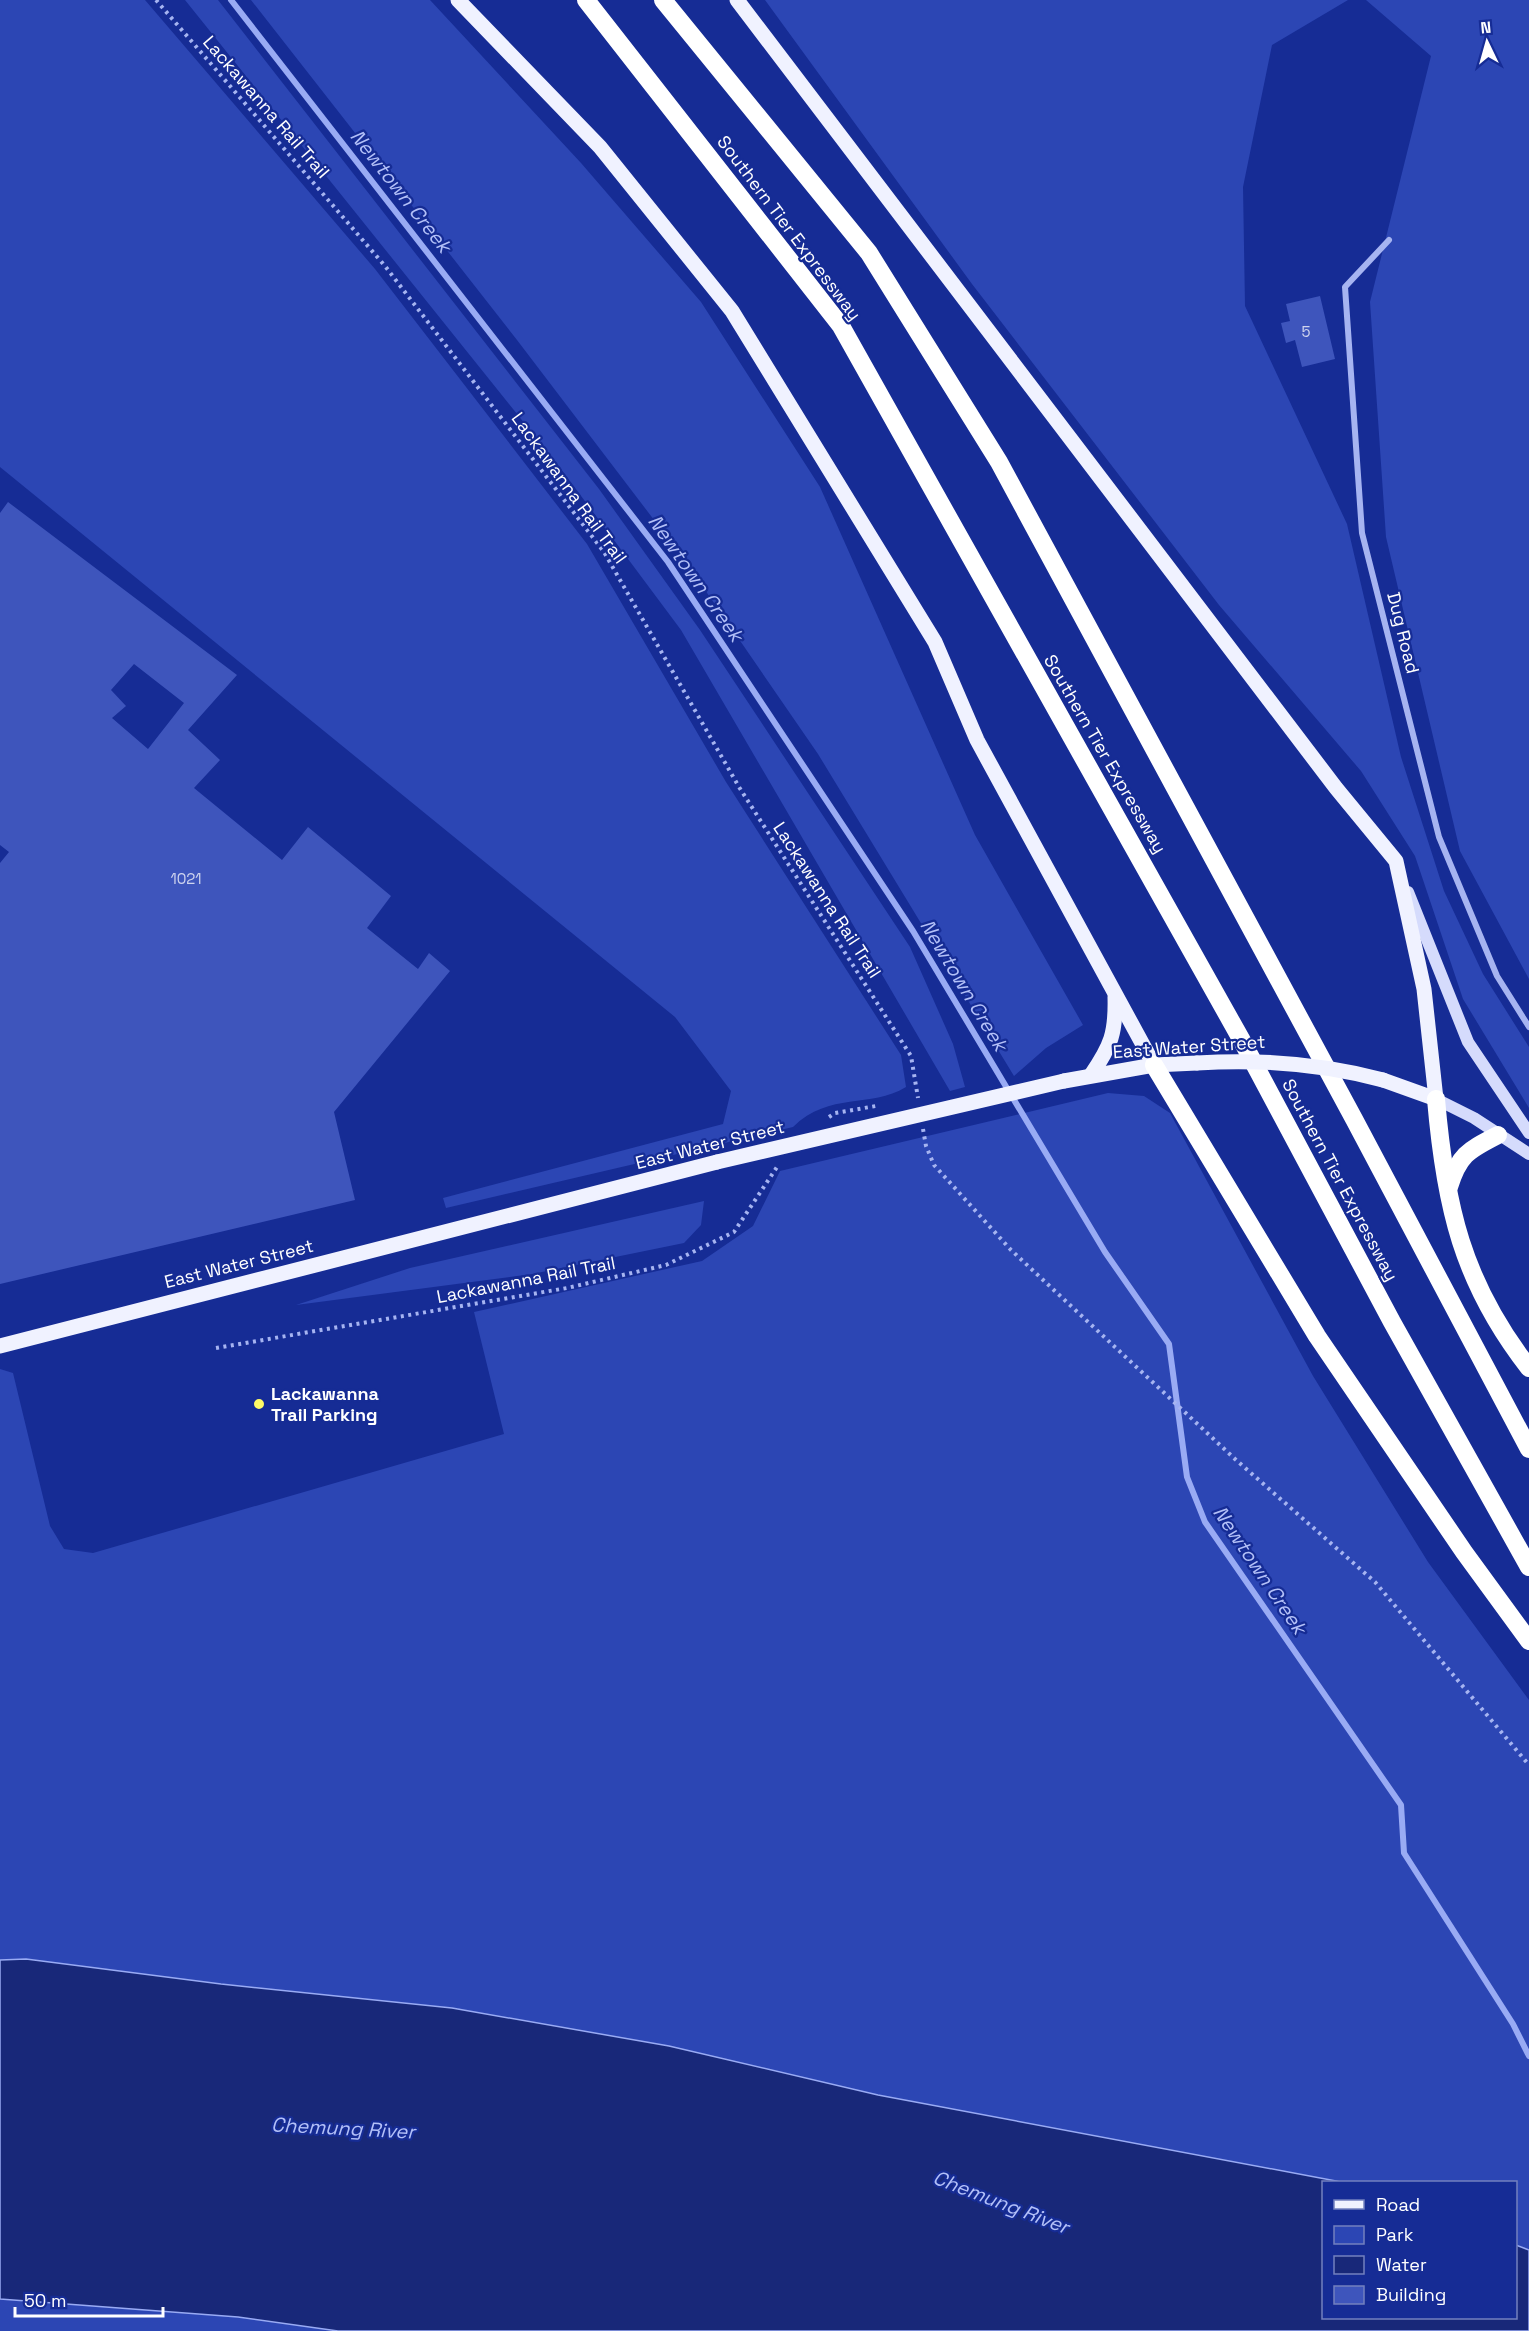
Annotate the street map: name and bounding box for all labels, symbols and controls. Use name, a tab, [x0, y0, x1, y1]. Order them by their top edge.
north arrow	[1457, 12, 1517, 72]
text: N	[1479, 17, 1492, 38]
street label: Lackawanna Rail Trail	[198, 31, 335, 183]
water label: Newtown Creek	[345, 124, 459, 260]
street label: Southern Tier Expressway	[712, 131, 867, 325]
house number: 5	[1302, 322, 1311, 341]
street label: Lackawanna Rail Trail	[507, 407, 632, 568]
water label: Newtown Creek	[642, 509, 751, 649]
street label: Dug Road	[1382, 590, 1425, 676]
street label: Southern Tier Expressway	[1039, 650, 1172, 857]
street label: Lackawanna Rail Trail	[768, 817, 887, 982]
house number: 1021	[170, 869, 202, 888]
water label: Newtown Creek	[914, 914, 1015, 1058]
street label: East Water Street	[1112, 1030, 1266, 1063]
street label: Southern Tier Expressway	[1277, 1075, 1404, 1285]
street label: East Water Street	[633, 1115, 787, 1174]
street label: East Water Street	[162, 1234, 316, 1293]
street label: Lackawanna Rail Trail	[435, 1251, 617, 1308]
place label: Lackawanna Trail Parking	[271, 1382, 380, 1426]
marker: Lackawanna Trail Parking	[252, 1397, 266, 1411]
water label: Newtown Creek	[1207, 1501, 1314, 1641]
water label: Chemung River	[271, 2111, 418, 2145]
water label: Chemung River	[929, 2164, 1075, 2241]
legend	[1322, 2181, 1517, 2319]
text: Road	[1376, 2193, 1420, 2216]
text: Park	[1376, 2223, 1414, 2246]
text: Water	[1376, 2253, 1427, 2276]
scale bar	[15, 2280, 164, 2318]
text: Building	[1376, 2283, 1446, 2306]
text: 50 m	[24, 2289, 66, 2312]

